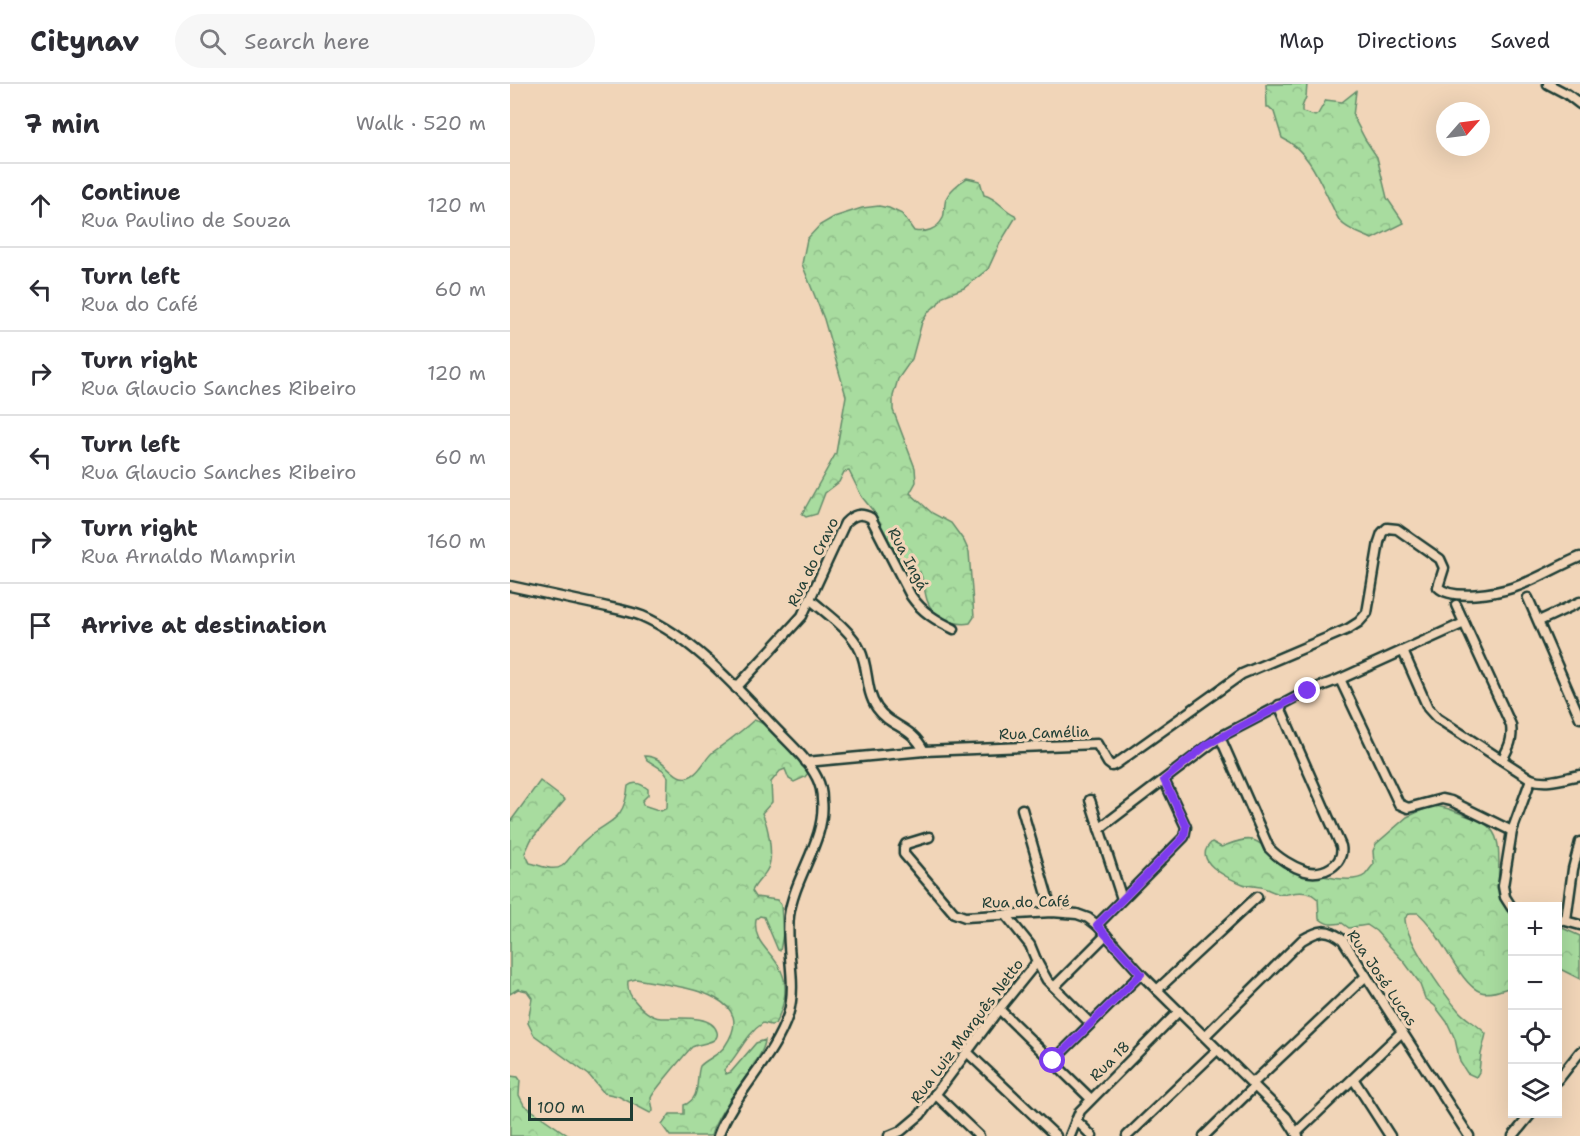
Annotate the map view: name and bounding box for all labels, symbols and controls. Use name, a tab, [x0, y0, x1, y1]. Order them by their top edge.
search box	[175, 14, 595, 68]
text: Citynav	[30, 22, 139, 60]
icon: search	[196, 25, 229, 58]
text: Search here	[244, 27, 370, 56]
text: Map	[1279, 27, 1324, 55]
text: Directions	[1357, 27, 1457, 55]
text: Saved	[1490, 27, 1550, 55]
north arrow	[1436, 102, 1490, 156]
text: 7 min	[24, 106, 100, 141]
text: Walk · 520 m	[356, 110, 486, 136]
text: Continue	[81, 178, 181, 207]
icon: ahead	[24, 189, 57, 222]
text: 120 m	[427, 192, 486, 218]
text: Rua Paulino de Souza	[81, 207, 290, 233]
text: Turn left	[81, 262, 180, 291]
icon: left	[24, 273, 57, 306]
text: 60 m	[434, 276, 486, 302]
text: Rua do Café	[81, 291, 198, 317]
text: Turn right	[81, 346, 198, 375]
icon: right	[24, 357, 57, 390]
text: 120 m	[427, 360, 486, 386]
text: Rua Glaucio Sanches Ribeiro	[81, 375, 356, 401]
text: Turn left	[81, 430, 180, 459]
icon: left	[24, 441, 57, 474]
text: 60 m	[434, 444, 486, 470]
text: Rua Glaucio Sanches Ribeiro	[81, 459, 356, 485]
text: Turn right	[81, 514, 198, 543]
street label: Rua do Cravo	[783, 514, 843, 610]
street label: Rua Ingá	[883, 524, 933, 594]
icon: right	[24, 525, 57, 558]
text: 160 m	[427, 528, 486, 554]
text: Rua Arnaldo Mamprin	[81, 543, 296, 569]
icon: arrive	[24, 609, 57, 642]
text: Arrive at destination	[81, 611, 327, 640]
route end	[1294, 677, 1320, 703]
street label: Rua Camélia	[999, 721, 1090, 745]
street label: Rua do Café	[982, 891, 1070, 913]
map controls	[1508, 902, 1562, 1118]
button: +	[1508, 902, 1562, 956]
street label: Rua José Lucas	[1342, 926, 1422, 1030]
street label: Rua Luiz Marquês Netto	[906, 955, 1028, 1107]
button: −	[1508, 956, 1562, 1010]
button: locate	[1508, 1010, 1562, 1064]
street label: Rua 18	[1085, 1036, 1135, 1086]
route start	[1039, 1047, 1065, 1073]
button: layers	[1508, 1064, 1562, 1118]
scale bar	[528, 1094, 633, 1122]
text: 100 m	[537, 1097, 585, 1118]

